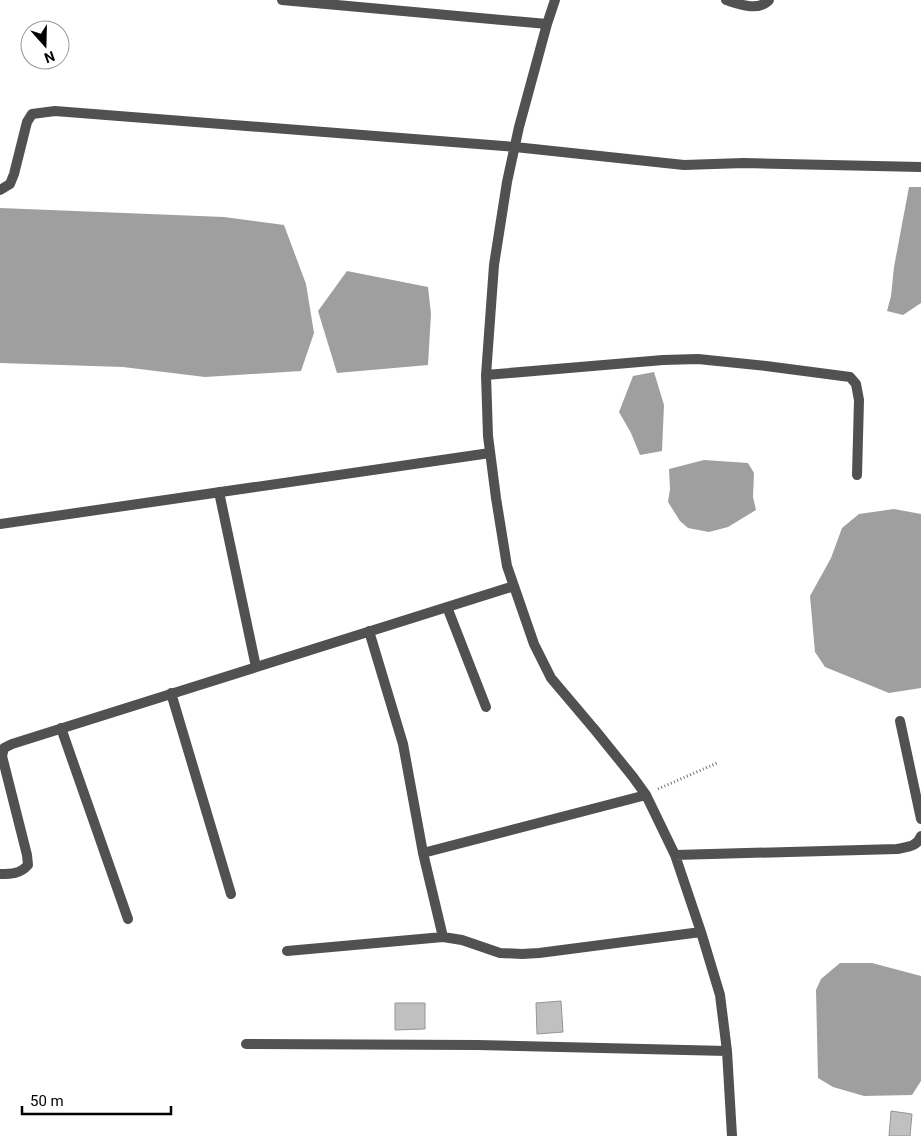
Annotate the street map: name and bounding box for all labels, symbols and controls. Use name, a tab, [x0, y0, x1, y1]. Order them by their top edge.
north arrow	[20, 20, 70, 70]
text: N	[42, 48, 57, 66]
scale bar	[22, 1084, 171, 1116]
text: 50 m	[30, 1092, 64, 1110]

